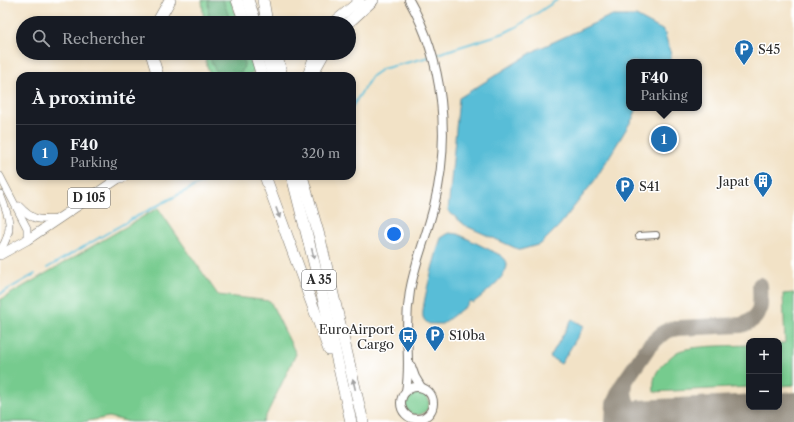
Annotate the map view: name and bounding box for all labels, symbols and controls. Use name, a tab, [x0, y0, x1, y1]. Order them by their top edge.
search box	[16, 16, 356, 60]
icon: search	[30, 27, 52, 49]
text: Rechercher	[62, 29, 145, 48]
parking icon: S45	[733, 38, 755, 66]
place label: S45	[758, 41, 780, 57]
popup	[626, 59, 702, 111]
text: F40	[640, 68, 669, 87]
text: Parking	[640, 87, 688, 103]
text: À proximité	[32, 88, 136, 108]
pin: 1	[651, 124, 677, 154]
text: F40	[70, 135, 98, 154]
text: 1	[42, 145, 48, 161]
text: 320 m	[302, 145, 340, 161]
text: Parking	[70, 154, 117, 170]
building icon: Japat	[752, 170, 774, 198]
place label: Japat	[716, 173, 749, 189]
parking icon: S41	[614, 175, 636, 203]
place label: S41	[639, 178, 660, 194]
road number: D 105	[68, 188, 110, 208]
one-way arrow	[276, 207, 282, 219]
your location	[384, 224, 404, 244]
one-way arrow	[310, 248, 316, 260]
road number: A 35	[302, 270, 336, 290]
place label: EuroAirport Cargo	[319, 321, 394, 352]
parking icon: S10ba	[424, 324, 446, 352]
bus stop icon: EuroAirport Cargo	[397, 325, 419, 353]
place label: S10ba	[449, 327, 485, 343]
map controls	[746, 338, 782, 410]
button: +	[746, 338, 782, 374]
button: −	[746, 374, 782, 410]
one-way arrow	[351, 378, 357, 390]

